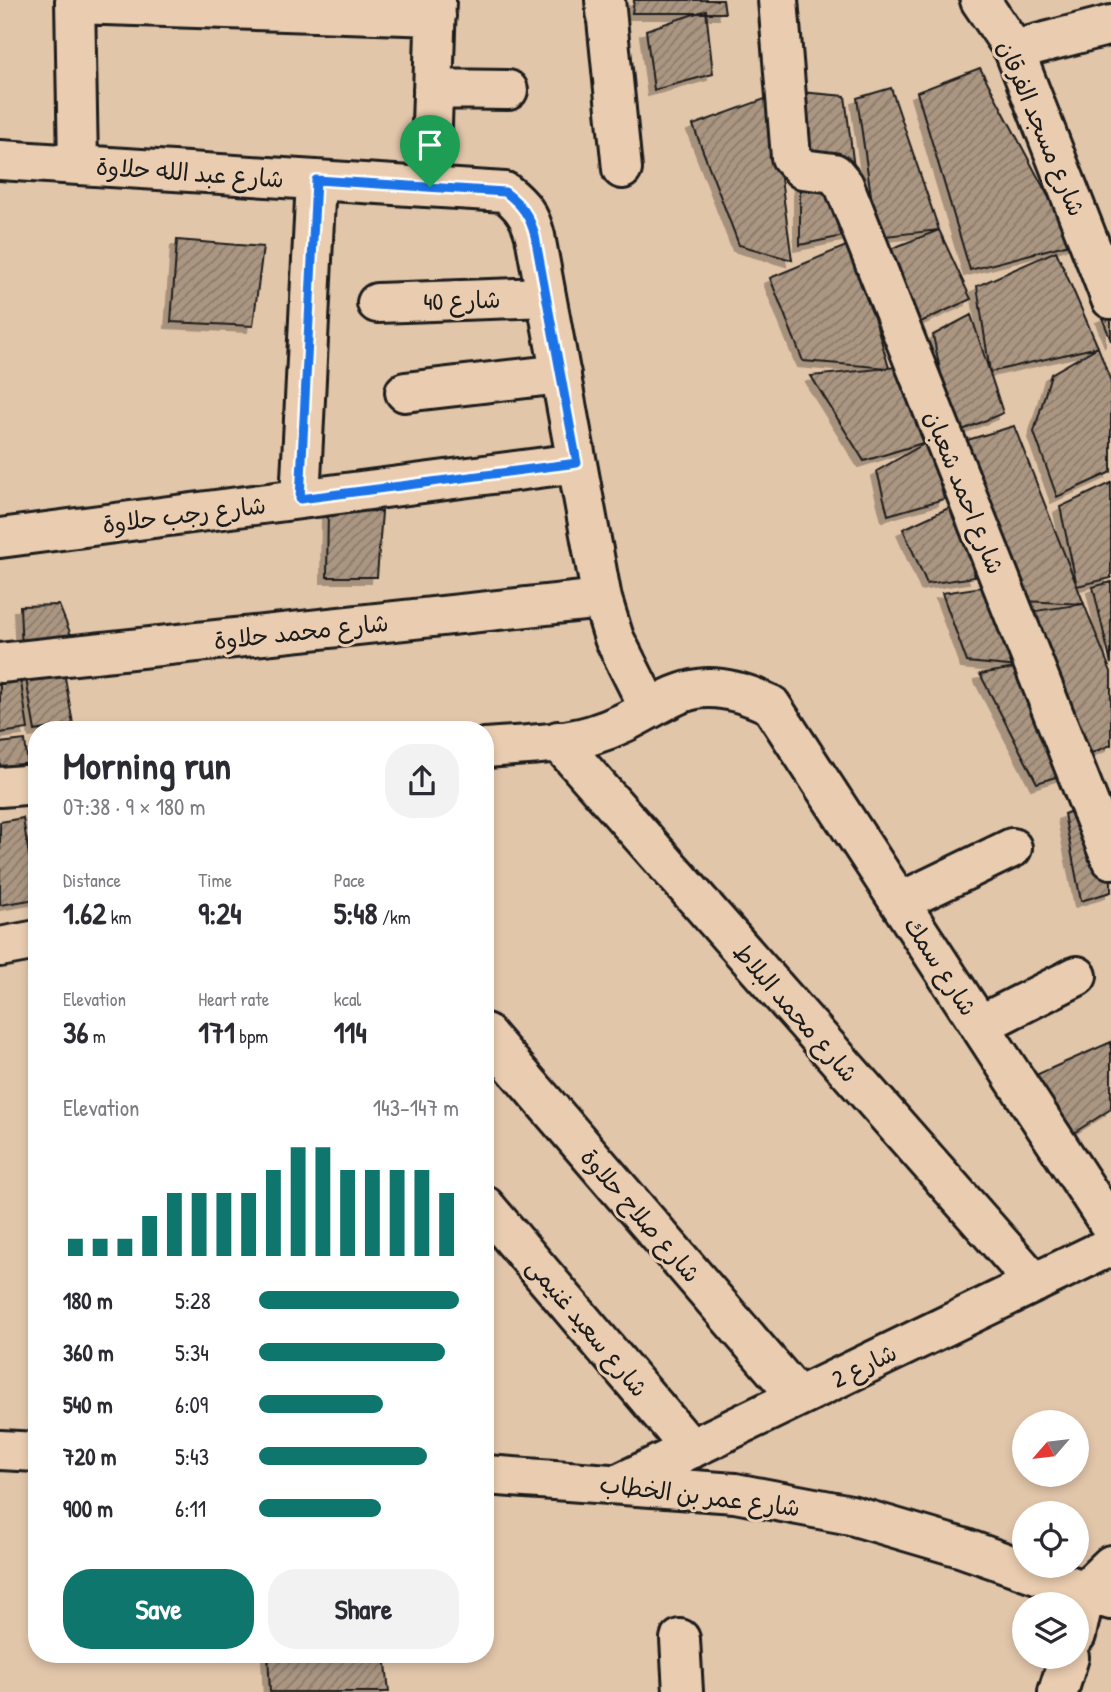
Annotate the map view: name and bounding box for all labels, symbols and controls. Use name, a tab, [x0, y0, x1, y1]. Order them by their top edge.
street label: شارع مسجد الفرقان	[989, 35, 1094, 222]
pin	[400, 115, 460, 187]
icon: arrive	[411, 126, 449, 164]
street label: شارع عبد الله حلاوة	[95, 149, 285, 197]
street label: شارع 40	[423, 283, 501, 319]
street label: شارع احمد شعبان	[916, 405, 1012, 579]
street label: شارع رجب حلاوة	[100, 488, 268, 542]
street label: شارع محمد حلاوة	[212, 606, 390, 658]
text: Morning run	[63, 739, 231, 791]
button: share	[385, 744, 459, 818]
text: 07:38 · 9 × 180 m	[63, 791, 205, 822]
text: Distance	[63, 867, 121, 893]
text: Time	[198, 867, 232, 893]
text: Pace	[334, 867, 365, 893]
text: 1.62	[63, 893, 106, 933]
text: 9:24	[198, 893, 242, 933]
text: 5:48	[334, 893, 378, 933]
text: km	[106, 904, 132, 930]
text: /km	[378, 904, 411, 930]
street label: شارع سمك	[895, 910, 985, 1023]
street label: شارع محمد البلاط	[725, 935, 866, 1090]
text: Elevation	[63, 986, 126, 1012]
text: Heart rate	[198, 986, 269, 1012]
text: kcal	[334, 986, 361, 1012]
text: 36	[63, 1012, 88, 1052]
text: 171	[198, 1012, 235, 1052]
text: 114	[334, 1012, 367, 1052]
text: m	[88, 1023, 106, 1049]
text: bpm	[235, 1023, 268, 1049]
text: Elevation	[63, 1092, 139, 1123]
text: 143–147 m	[373, 1092, 459, 1123]
street label: شارع صلاح حلاوة	[572, 1141, 708, 1290]
street label: شارع سعيد غنيمى	[519, 1251, 656, 1404]
text: 180 m	[63, 1285, 113, 1316]
text: 5:28	[175, 1285, 211, 1316]
street label: شارع 2	[826, 1336, 903, 1396]
text: 360 m	[63, 1337, 114, 1368]
text: 5:34	[175, 1337, 209, 1368]
text: 540 m	[63, 1389, 113, 1420]
text: 6:09	[175, 1389, 208, 1420]
north arrow	[1012, 1410, 1088, 1488]
map controls	[1012, 1410, 1089, 1669]
text: 720 m	[63, 1441, 116, 1472]
text: 5:43	[175, 1441, 209, 1472]
street label: شارع عمر بن الخطاب	[598, 1467, 802, 1525]
text: 900 m	[63, 1493, 113, 1524]
text: 6:11	[175, 1493, 206, 1524]
button: locate	[1012, 1501, 1089, 1578]
button: Save	[63, 1569, 254, 1649]
button: Share	[268, 1569, 459, 1649]
button: layers	[1012, 1592, 1089, 1669]

